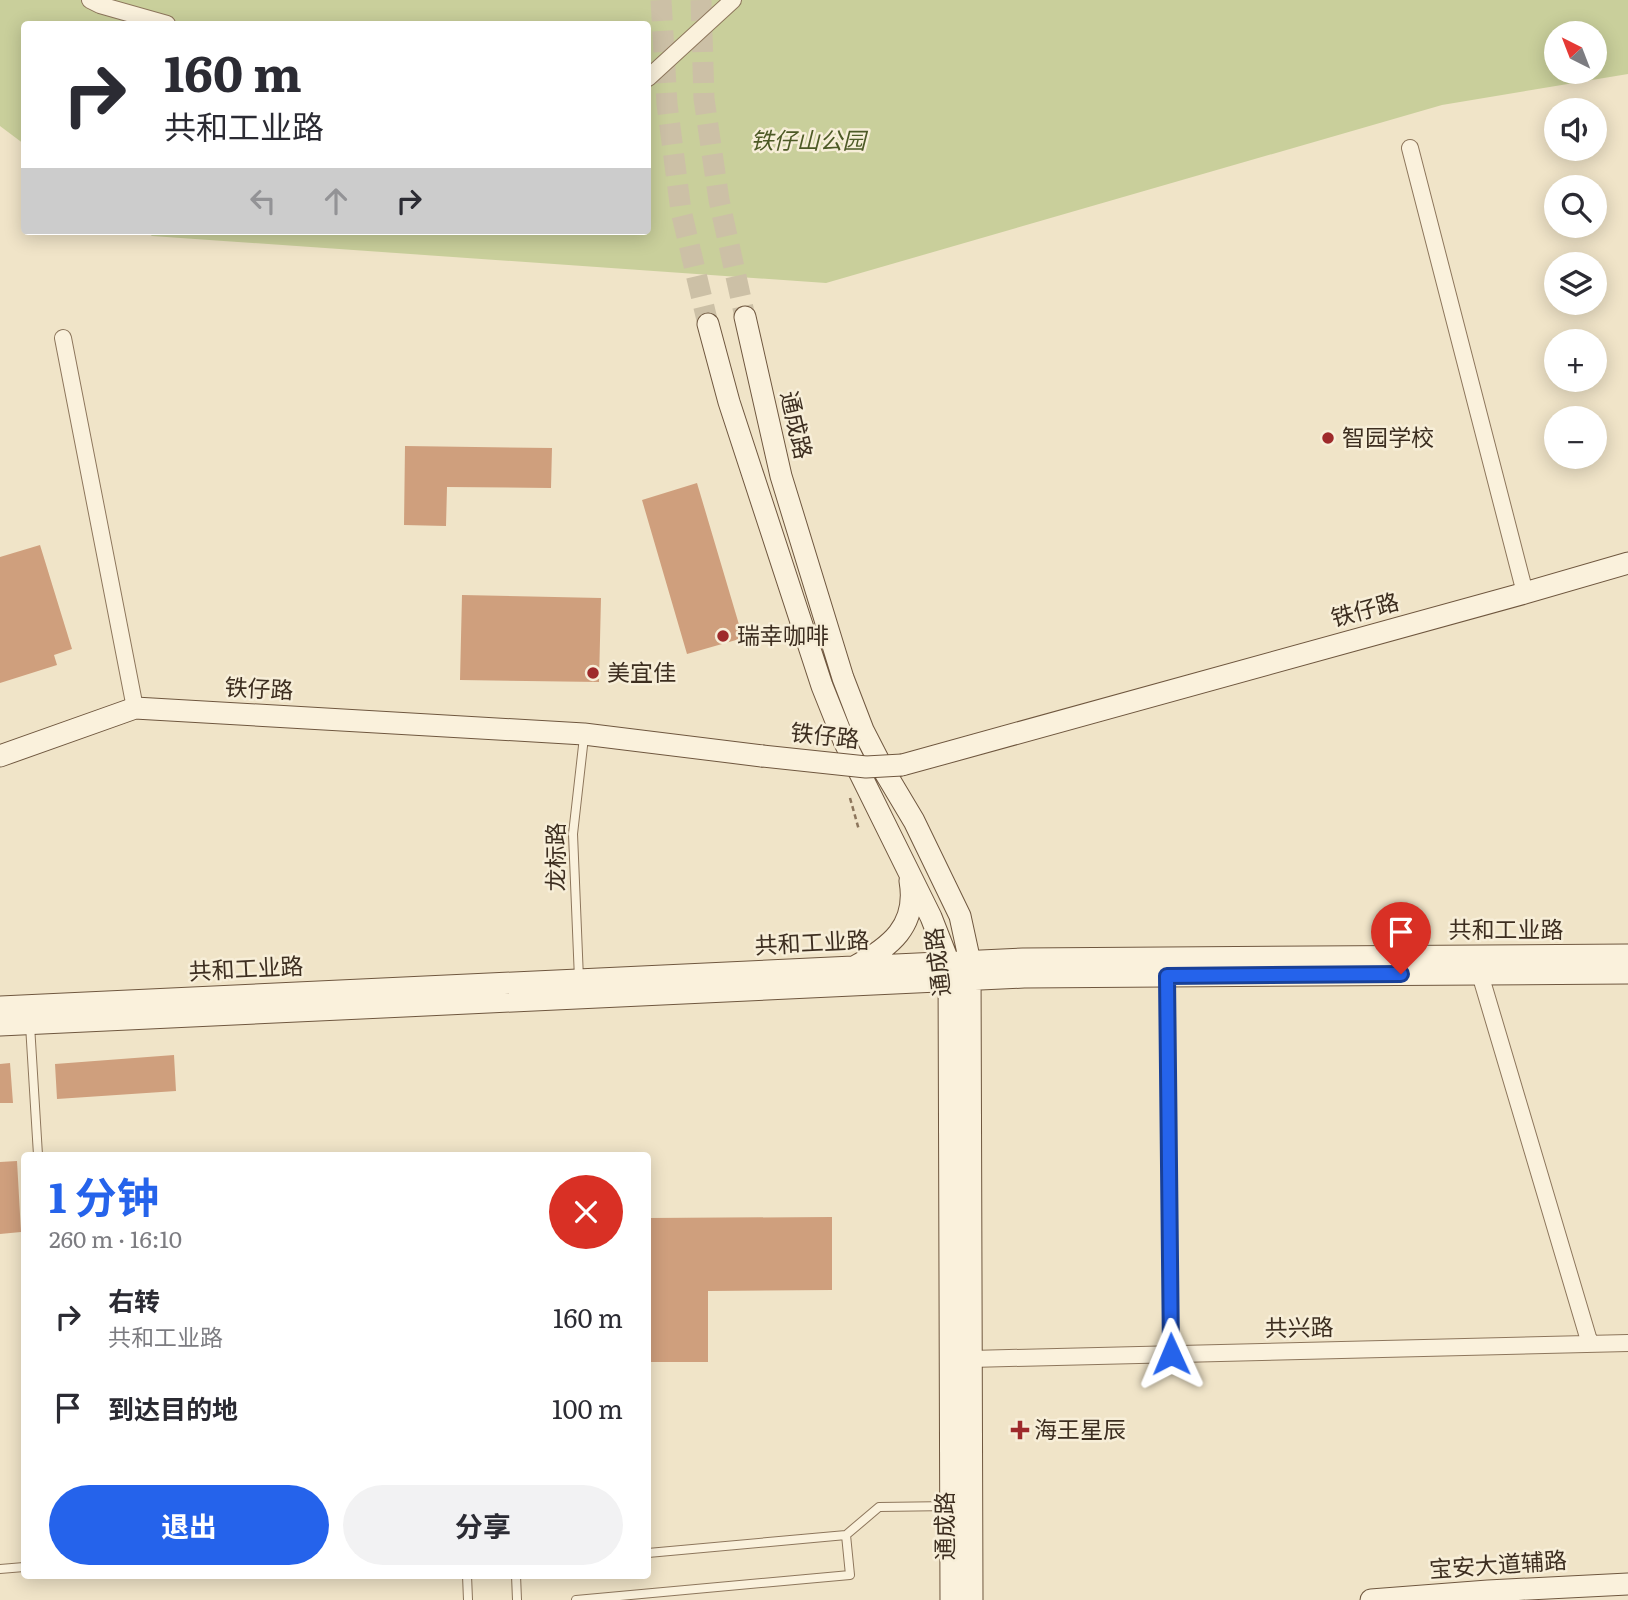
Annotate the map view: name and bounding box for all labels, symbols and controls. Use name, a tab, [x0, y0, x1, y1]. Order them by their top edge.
north arrow	[1544, 21, 1606, 84]
map controls	[1544, 21, 1607, 469]
text: 160 m	[164, 34, 302, 107]
icon: right	[49, 49, 140, 140]
button: sound	[1544, 98, 1607, 161]
text: 共和工业路	[164, 101, 324, 149]
park label: 铁仔山公园	[751, 122, 869, 156]
button: search	[1544, 175, 1607, 238]
icon: left	[244, 182, 282, 220]
icon: ahead	[317, 182, 355, 220]
icon: right	[390, 182, 428, 220]
button: layers	[1544, 252, 1607, 315]
button: +	[1544, 329, 1607, 392]
street label: 通成路	[774, 387, 822, 462]
button: −	[1544, 406, 1607, 469]
place label: 智园学校	[1342, 419, 1434, 453]
marker: 智园学校	[1320, 430, 1336, 446]
street label: 铁仔路	[1327, 583, 1402, 633]
place label: 瑞幸咖啡	[737, 617, 829, 651]
marker: 瑞幸咖啡	[715, 628, 731, 644]
place label: 美宜佳	[607, 654, 676, 688]
marker: 美宜佳	[585, 665, 601, 681]
street label: 铁仔路	[224, 668, 294, 706]
street label: 铁仔路	[789, 713, 861, 755]
street label: 龙标路	[537, 823, 571, 892]
pin	[1371, 902, 1431, 974]
street label: 共和工业路	[1449, 911, 1564, 945]
icon: arrive	[1382, 913, 1420, 951]
street label: 共和工业路	[754, 921, 870, 961]
street label: 通成路	[915, 926, 957, 999]
street label: 共和工业路	[188, 947, 304, 987]
text: 1 分钟	[49, 1164, 159, 1226]
button: close	[549, 1175, 623, 1249]
text: 260 m · 16:10	[49, 1221, 182, 1255]
text: 右转	[108, 1280, 160, 1319]
text: 160 m	[553, 1297, 623, 1336]
icon: right	[49, 1298, 87, 1336]
street label: 共兴路	[1264, 1308, 1334, 1344]
position arrow	[1134, 1317, 1208, 1391]
text: 共和工业路	[108, 1319, 223, 1353]
text: 到达目的地	[108, 1388, 238, 1427]
text: 100 m	[552, 1388, 623, 1427]
icon: arrive	[49, 1389, 87, 1427]
place label: 海王星辰	[1034, 1411, 1126, 1445]
marker: 海王星辰	[1012, 1422, 1028, 1438]
button: 退出	[49, 1485, 329, 1565]
button: 分享	[343, 1485, 623, 1565]
street label: 通成路	[926, 1492, 960, 1561]
street label: 宝安大道辅路	[1428, 1541, 1568, 1585]

